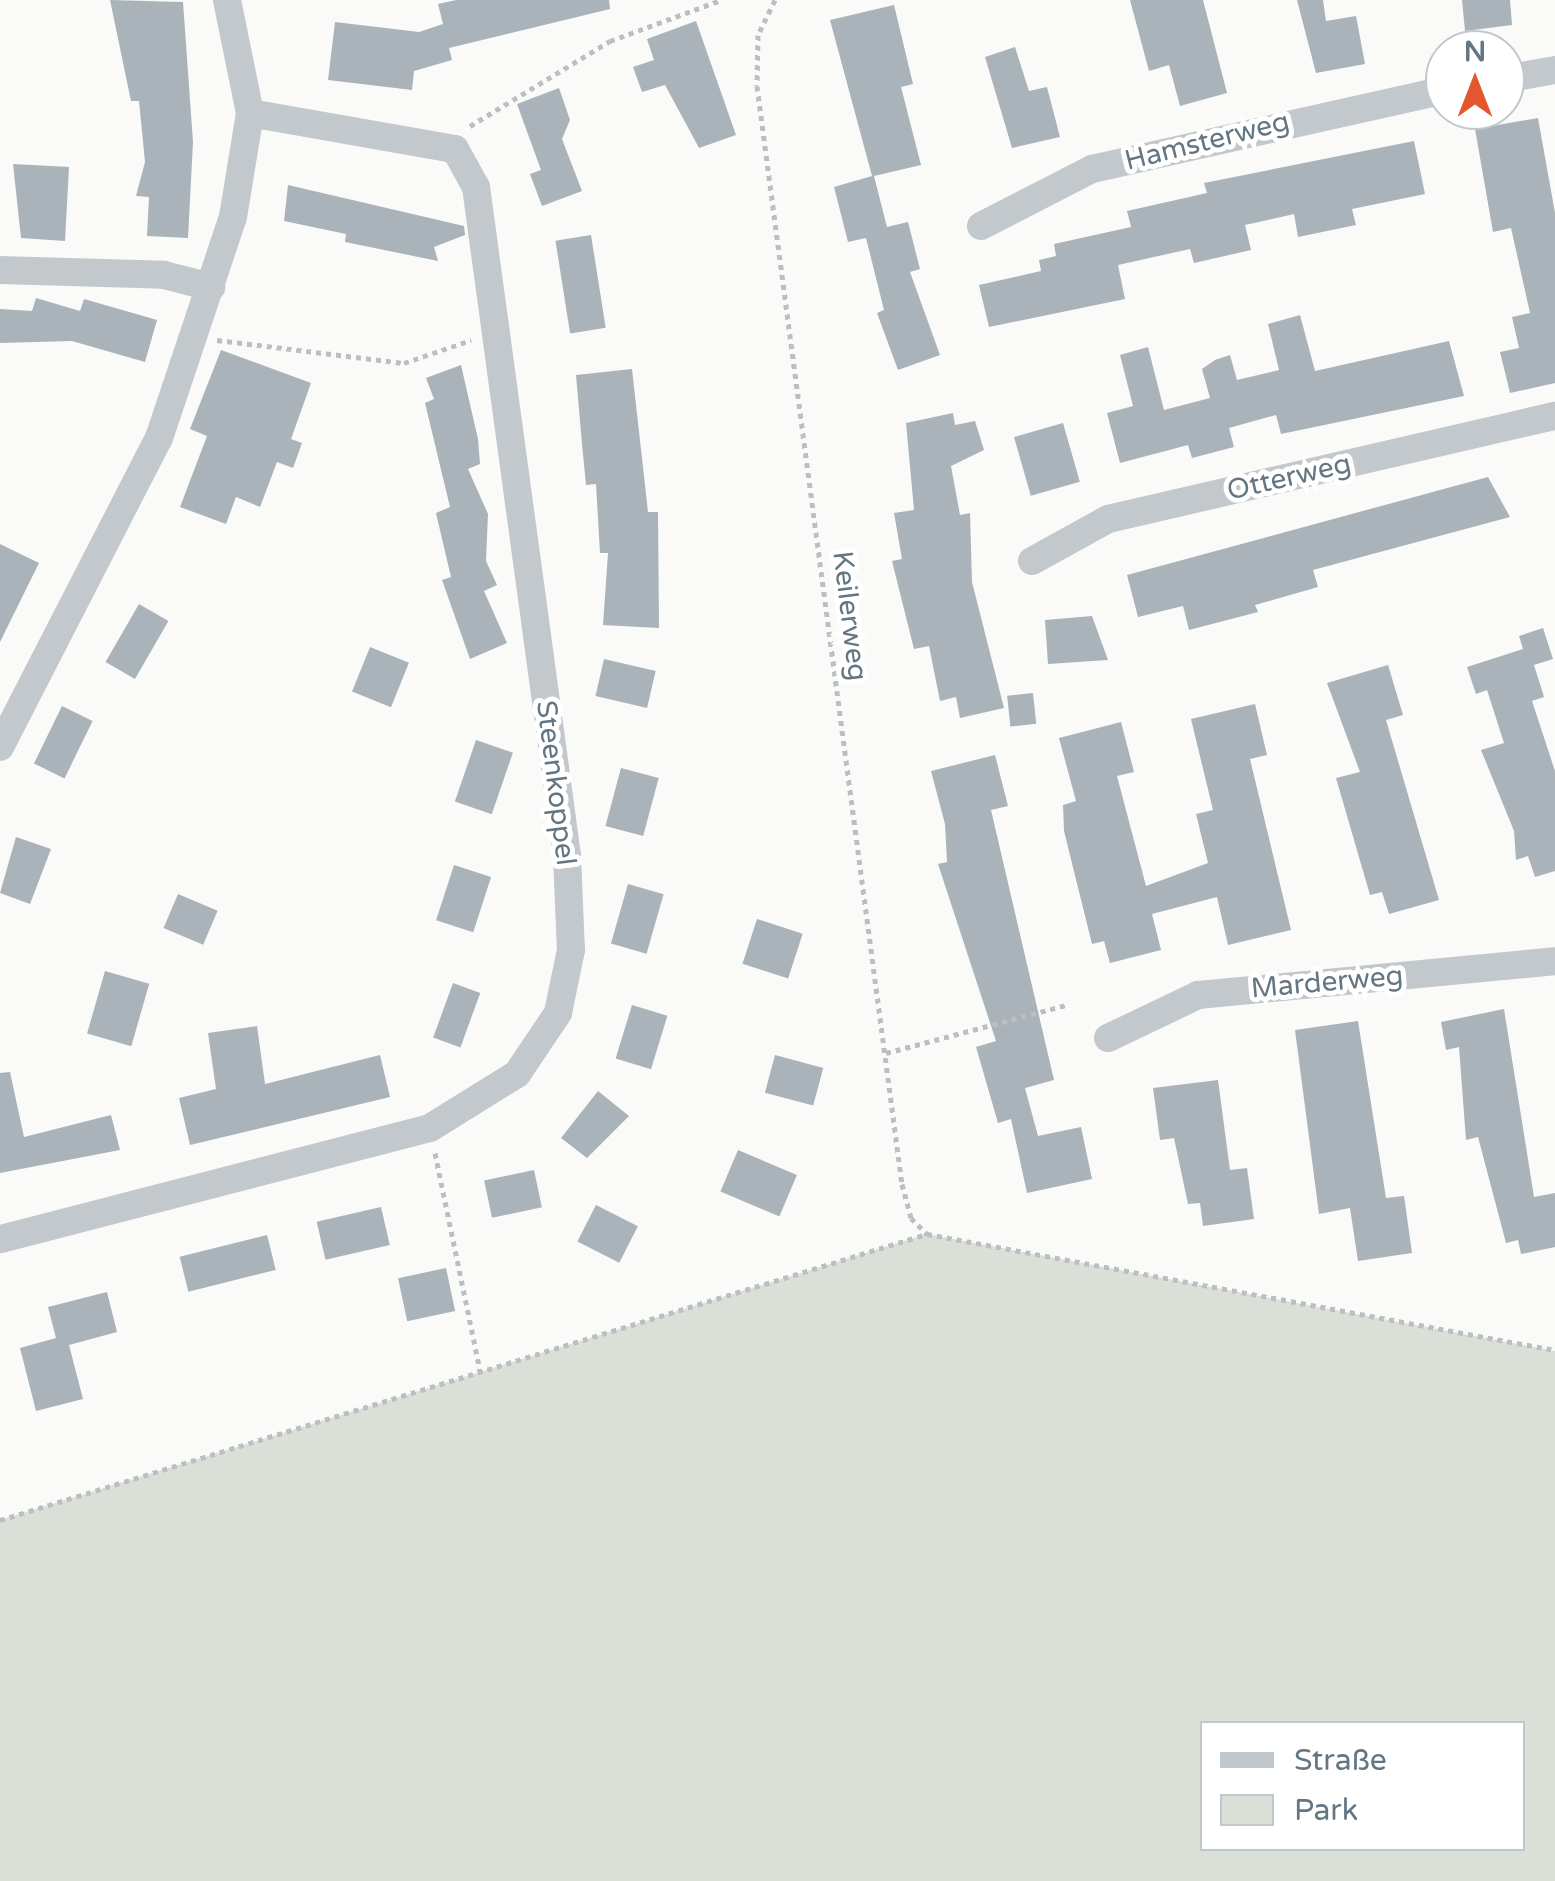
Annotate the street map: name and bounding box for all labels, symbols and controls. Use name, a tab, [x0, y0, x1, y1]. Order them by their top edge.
north arrow	[1425, 30, 1525, 130]
text: N	[1464, 35, 1486, 69]
street label: Hamsterweg	[1121, 104, 1293, 178]
street label: Otterweg	[1224, 446, 1354, 508]
street label: Keilerweg	[825, 549, 875, 683]
street label: Steenkoppel	[529, 699, 583, 867]
street label: Marderweg	[1249, 959, 1405, 1005]
legend	[1200, 1721, 1525, 1851]
text: Straße	[1294, 1742, 1387, 1779]
text: Park	[1294, 1792, 1358, 1829]

